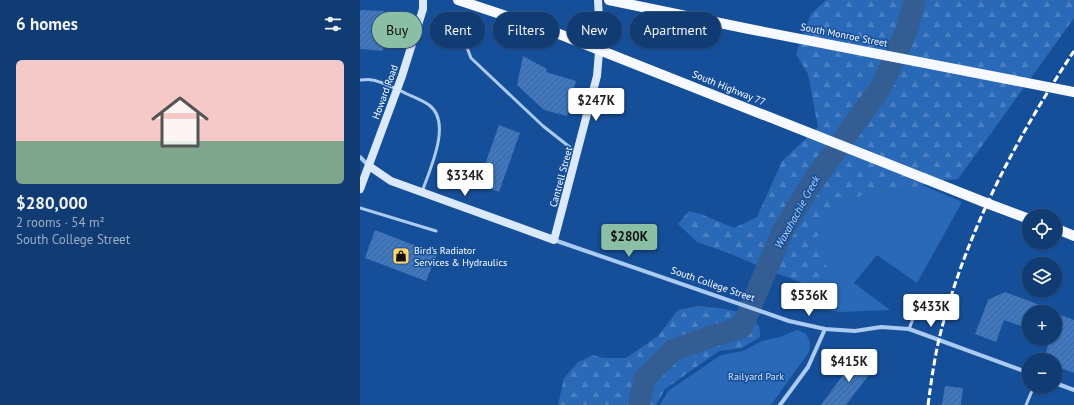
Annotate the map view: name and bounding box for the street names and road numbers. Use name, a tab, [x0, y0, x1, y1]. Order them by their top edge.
street label: South Monroe Street	[799, 20, 889, 50]
street label: Howard Road	[369, 63, 401, 121]
street label: South Highway 77	[690, 67, 768, 109]
street label: Cantrell Street	[547, 145, 575, 209]
street label: South College Street	[669, 264, 757, 305]

